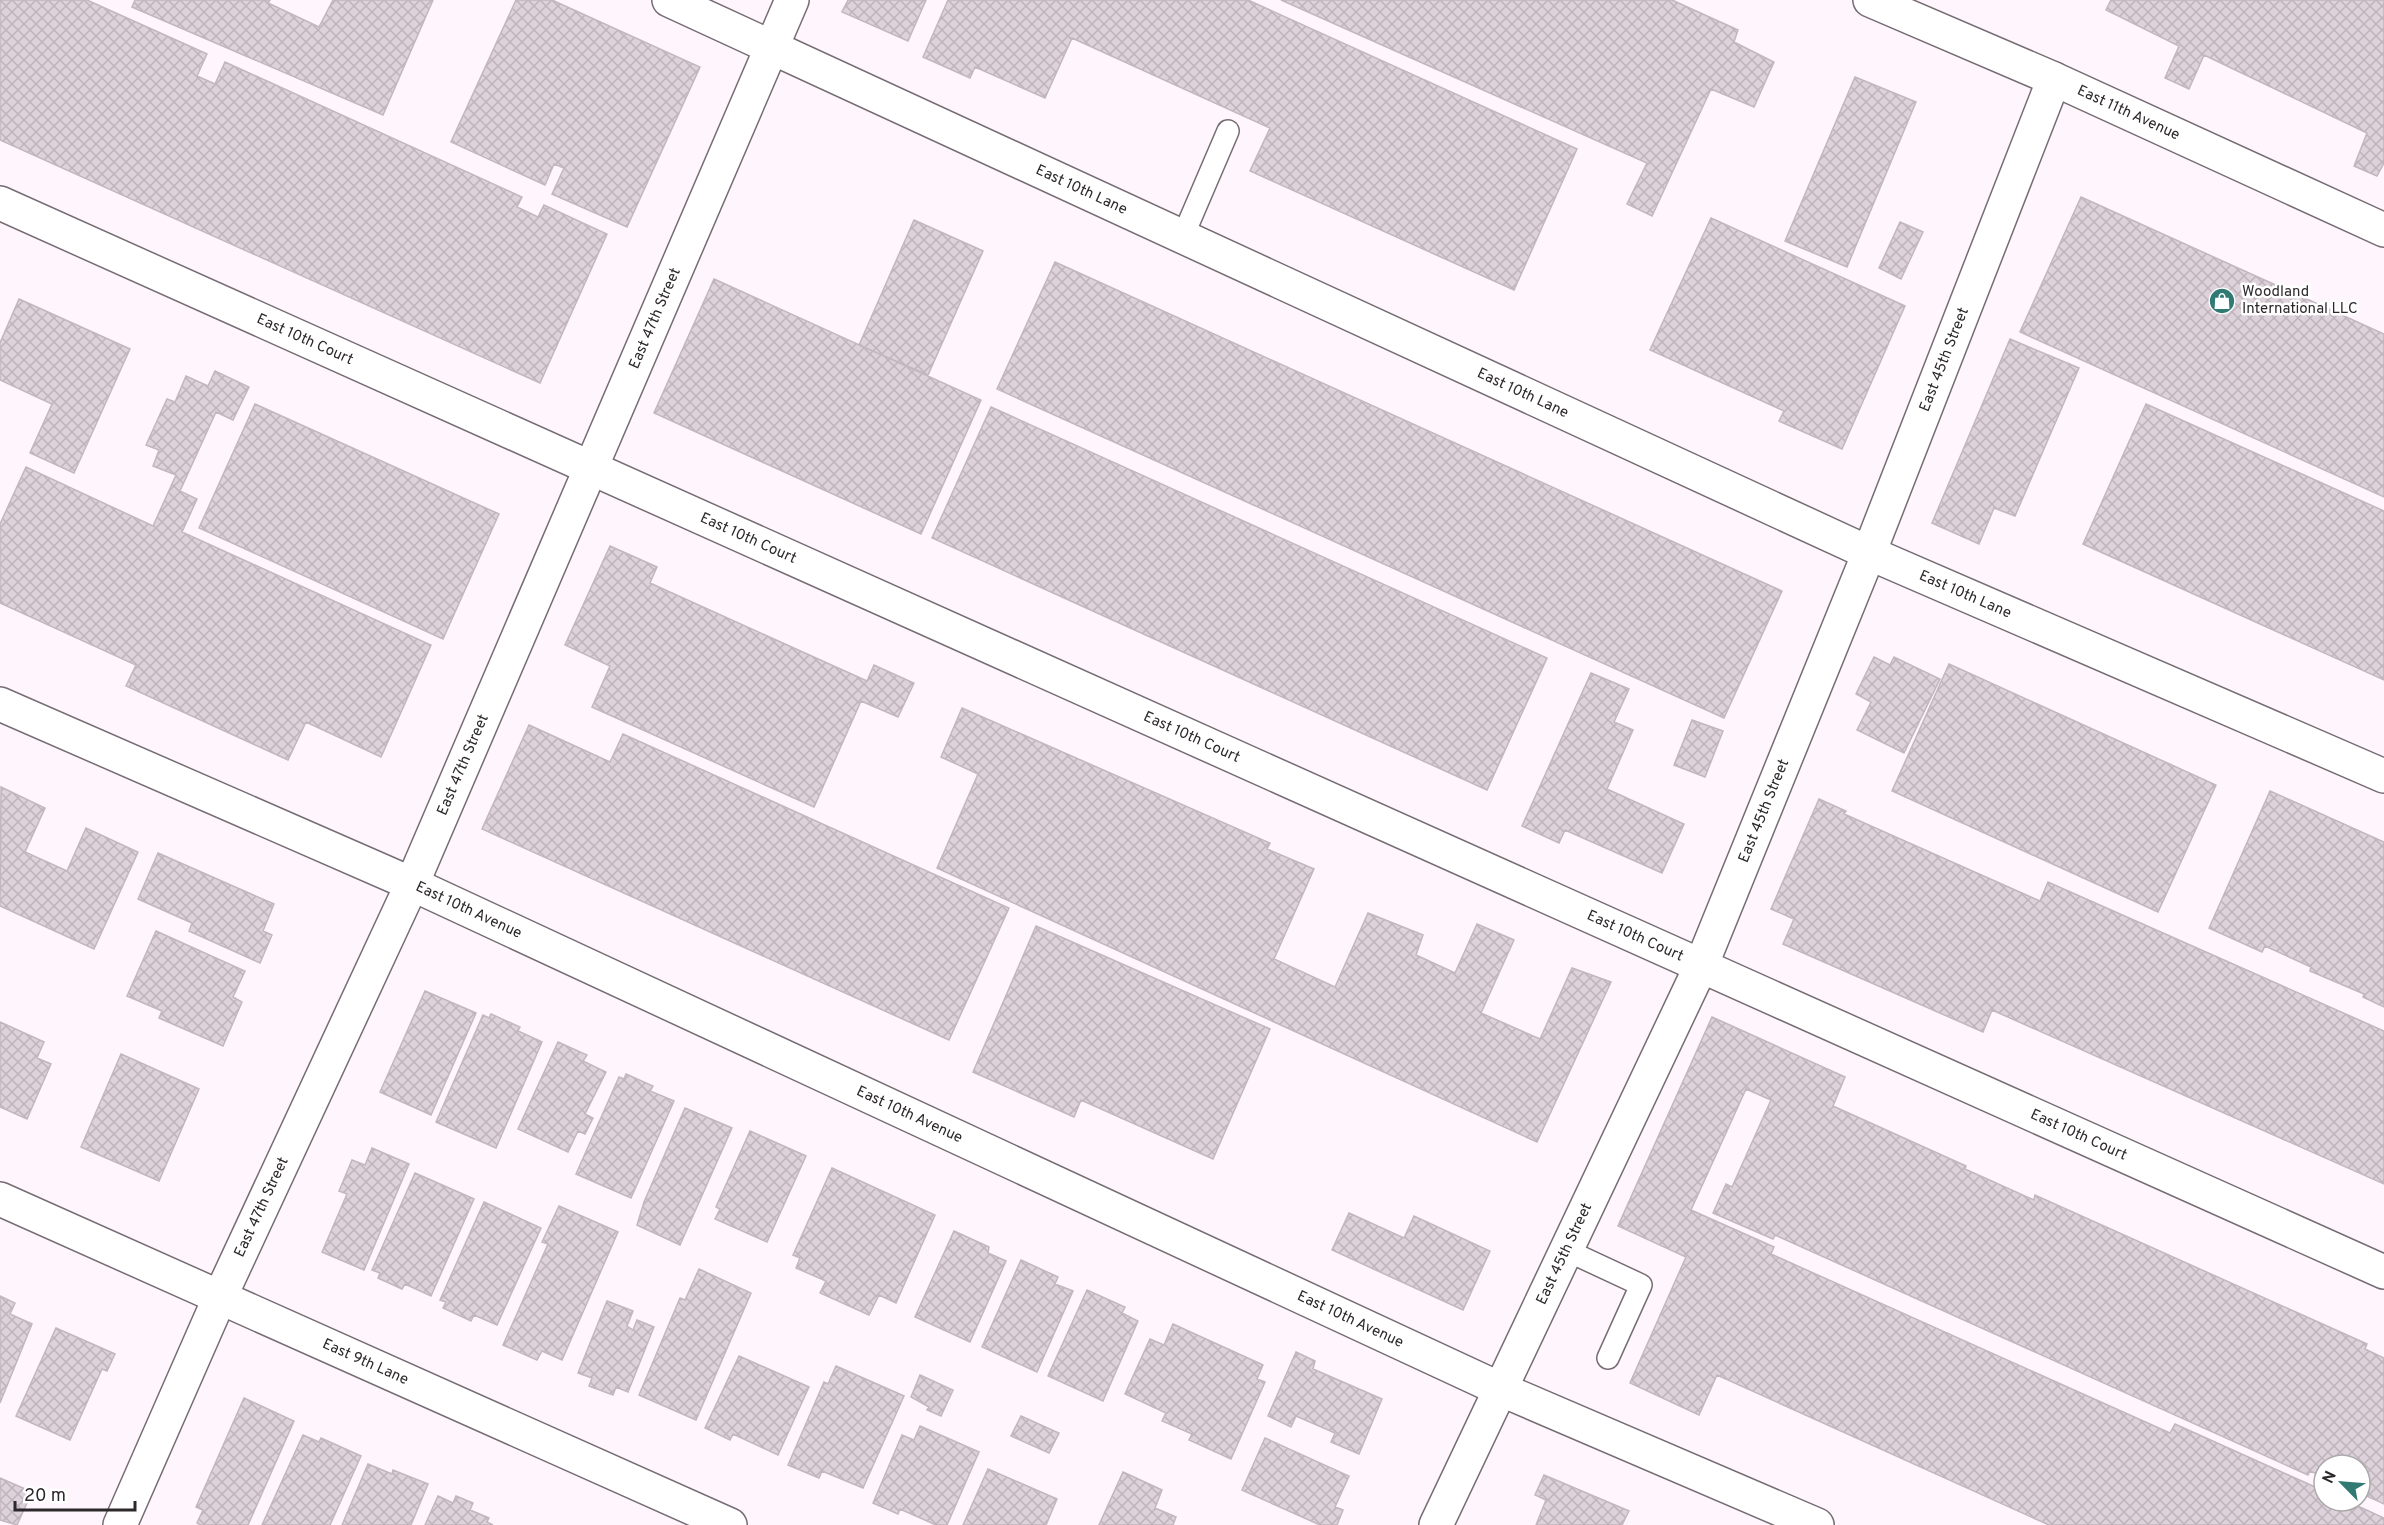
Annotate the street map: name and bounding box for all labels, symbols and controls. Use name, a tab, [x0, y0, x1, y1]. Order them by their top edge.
street label: East 11th Avenue	[2074, 81, 2183, 145]
street label: East 10th Lane	[1033, 161, 1130, 219]
street label: East 47th Street	[625, 265, 685, 372]
place label: Woodland International LLC	[2242, 283, 2358, 319]
shop icon: Woodland International LLC	[2207, 286, 2237, 316]
street label: East 45th Street	[1916, 305, 1973, 415]
street label: East 10th Court	[253, 310, 356, 370]
street label: East 10th Lane	[1474, 364, 1572, 423]
street label: East 10th Court	[697, 509, 800, 568]
street label: East 10th Lane	[1916, 566, 2014, 623]
street label: East 10th Court	[1140, 707, 1243, 767]
street label: East 47th Street	[433, 712, 493, 818]
street label: East 45th Street	[1734, 756, 1794, 866]
street label: East 10th Avenue	[412, 877, 525, 943]
street label: East 10th Court	[1584, 906, 1686, 966]
street label: East 10th Avenue	[853, 1082, 966, 1148]
street label: East 10th Court	[2027, 1105, 2130, 1165]
street label: East 47th Street	[230, 1154, 293, 1260]
street label: East 45th Street	[1532, 1200, 1597, 1308]
street label: East 10th Avenue	[1294, 1287, 1406, 1352]
street label: East 9th Lane	[319, 1335, 411, 1390]
north arrow	[2312, 1453, 2372, 1513]
text: N	[2319, 1468, 2342, 1487]
scale bar	[15, 1474, 135, 1512]
text: 20 m	[24, 1485, 66, 1508]

